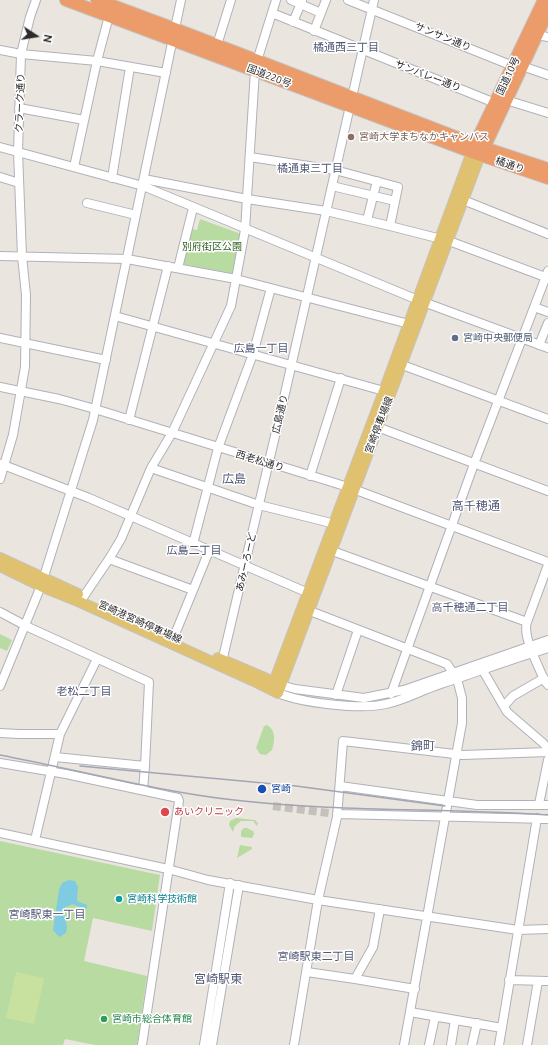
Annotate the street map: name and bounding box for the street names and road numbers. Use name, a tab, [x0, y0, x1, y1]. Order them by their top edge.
street label: サンサン通り	[413, 20, 473, 54]
street label: 国道10号	[494, 55, 522, 97]
street label: サンバレー通り	[393, 58, 463, 94]
street label: 国道220号	[245, 62, 293, 90]
street label: クラーク通り	[13, 73, 27, 133]
street label: 橘通り	[494, 154, 526, 176]
street label: 広島通り	[270, 393, 290, 435]
street label: 宮崎停車場線	[363, 395, 395, 455]
street label: 西老松通り	[234, 448, 286, 474]
street label: あみーろーど	[233, 531, 259, 593]
street label: 宮崎港宮崎停車場線	[96, 598, 184, 646]

